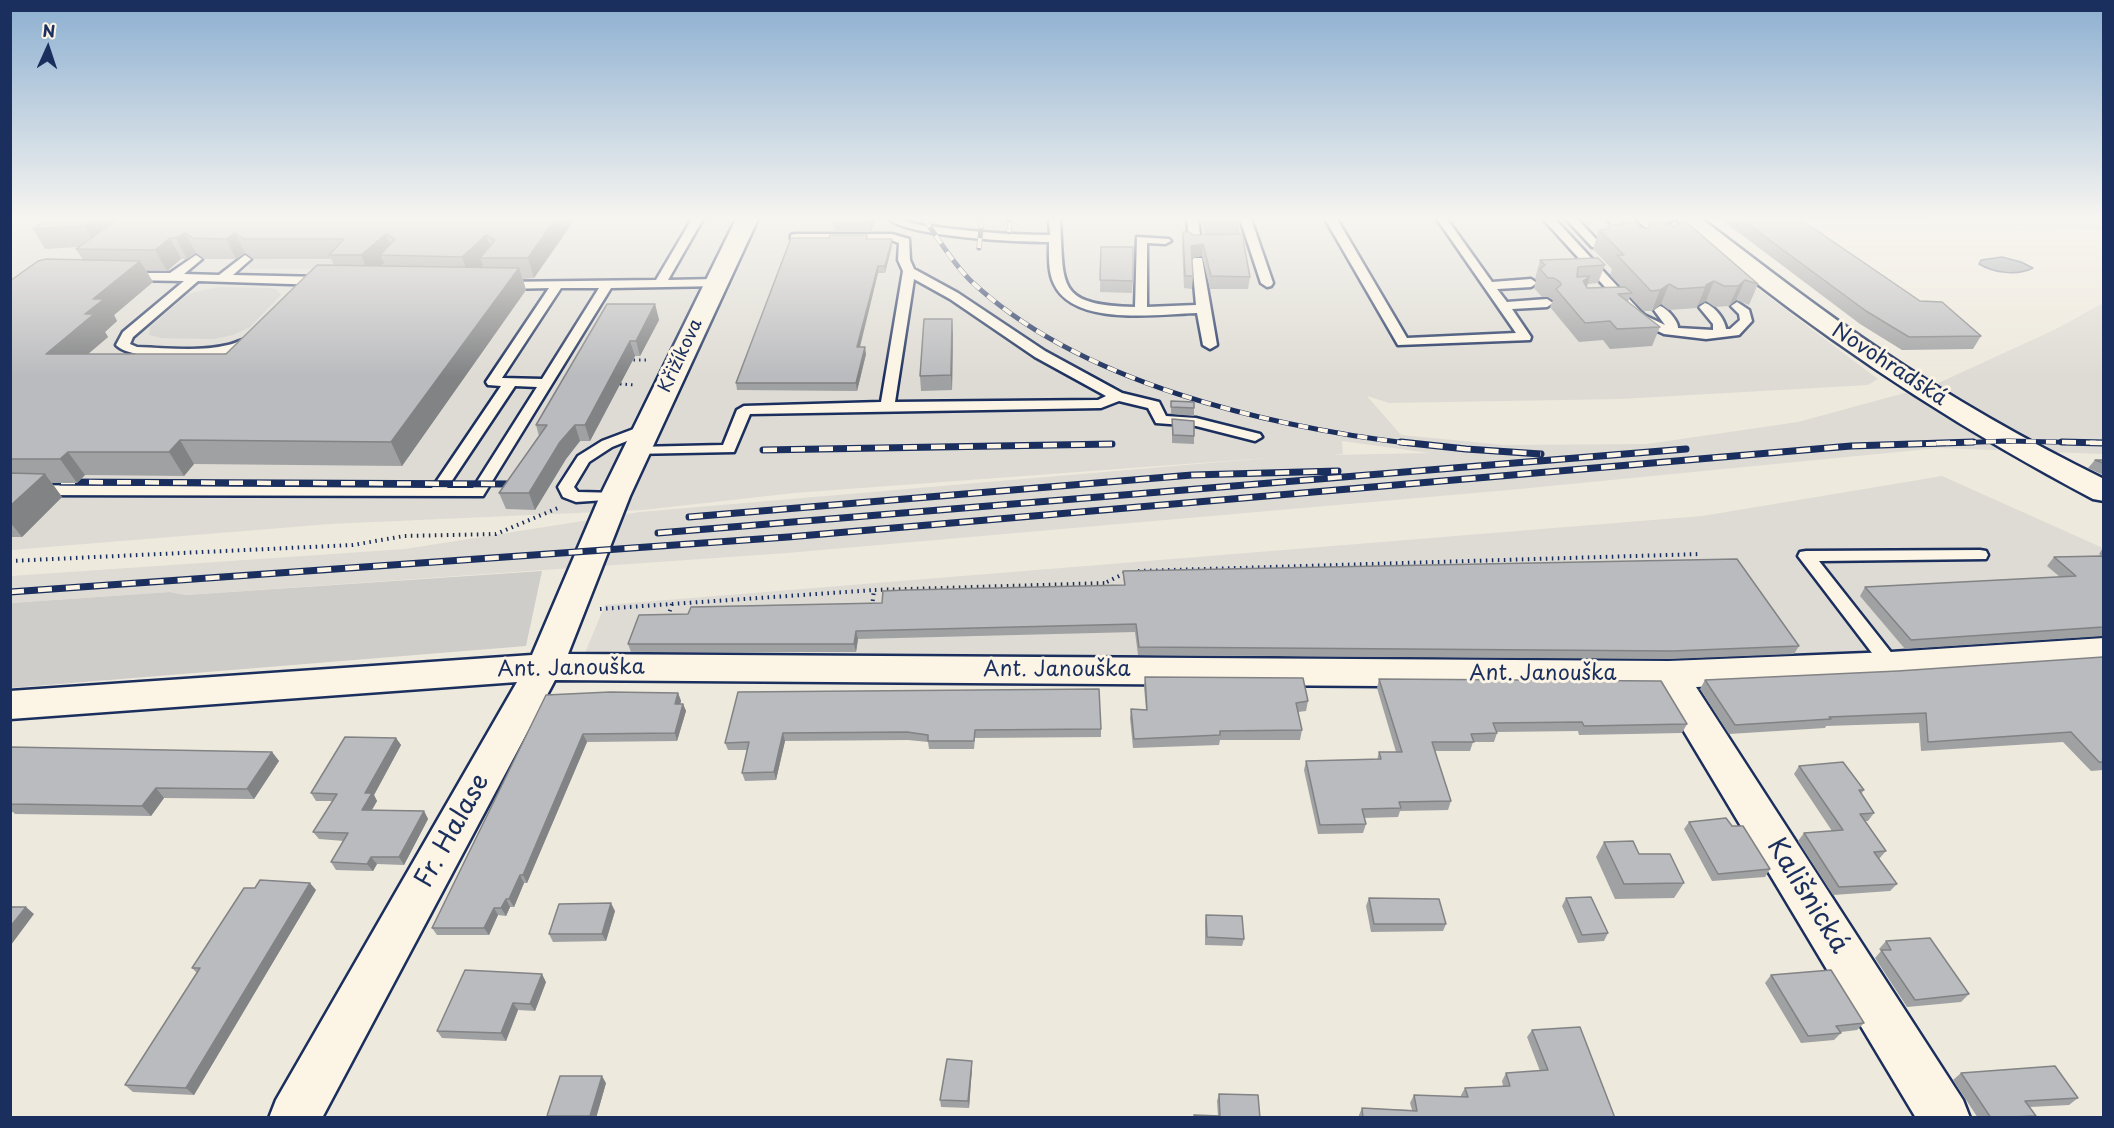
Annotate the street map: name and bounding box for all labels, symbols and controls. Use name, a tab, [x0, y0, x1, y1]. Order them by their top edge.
north arrow	[18, 18, 78, 78]
text: N	[42, 18, 56, 42]
street label: Křižíkova	[655, 316, 707, 396]
street label: Novohradská	[1827, 319, 1951, 411]
street label: Ant. Janouška	[497, 655, 645, 683]
street label: Ant. Janouška	[983, 657, 1131, 683]
street label: Ant. Janouška	[1469, 661, 1617, 687]
street label: Fr. Halase	[409, 769, 497, 893]
street label: Kališnická	[1759, 833, 1855, 959]

